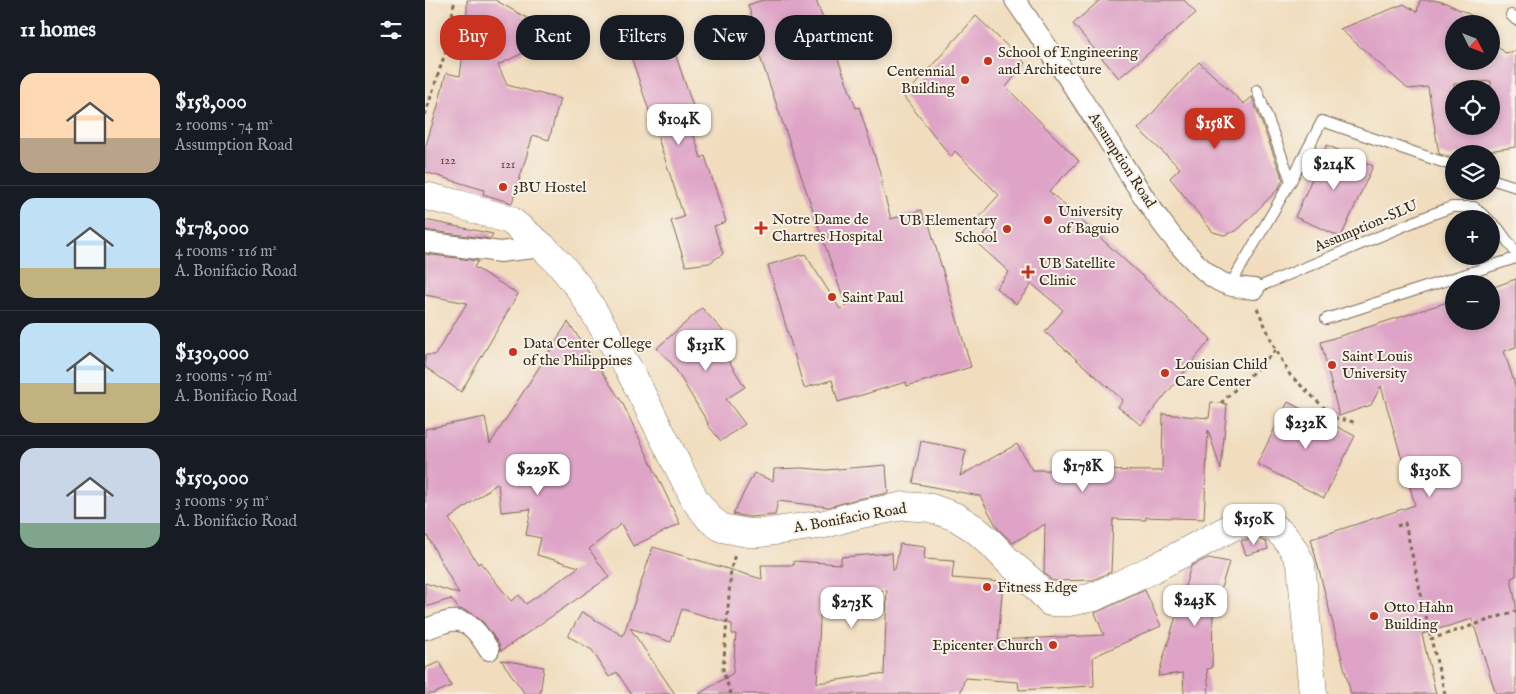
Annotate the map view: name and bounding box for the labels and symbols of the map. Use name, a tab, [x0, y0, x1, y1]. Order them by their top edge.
north arrow	[1445, 15, 1500, 70]
place label: School of Engineering and Architecture	[998, 43, 1139, 79]
marker: School of Engineering and Architecture	[982, 55, 994, 67]
place label: Centennial Building	[887, 62, 956, 98]
marker: Centennial Building	[959, 74, 971, 86]
pin: $104K	[644, 104, 714, 146]
street label: Assumption Road	[1083, 108, 1161, 212]
pin: $158K	[1180, 108, 1250, 150]
pin: $214K	[1299, 148, 1369, 191]
house number: 122	[440, 153, 456, 168]
house number: 121	[501, 157, 515, 172]
place label: 3BU Hostel	[513, 178, 587, 197]
marker: 3BU Hostel	[497, 181, 509, 193]
street label: Assumption-SLU	[1310, 195, 1421, 257]
place label: University of Baguio	[1058, 202, 1124, 238]
place label: Notre Dame de Chartres Hospital	[772, 210, 883, 246]
place label: UB Elementary School	[899, 211, 998, 247]
marker: University of Baguio	[1042, 214, 1054, 226]
marker: Notre Dame de Chartres Hospital	[754, 221, 768, 235]
marker: UB Elementary School	[1001, 223, 1013, 235]
place label: UB Satellite Clinic	[1039, 254, 1115, 290]
marker: UB Satellite Clinic	[1021, 265, 1035, 279]
place label: Saint Paul	[842, 288, 904, 307]
marker: Saint Paul	[826, 291, 838, 303]
pin: $131K	[671, 330, 741, 372]
place label: Data Center College of the Philippines	[523, 334, 652, 370]
marker: Data Center College of the Philippines	[507, 346, 519, 358]
place label: Saint Louis University	[1342, 347, 1412, 383]
place label: Louisian Child Care Center	[1175, 355, 1268, 391]
marker: Saint Louis University	[1326, 359, 1338, 371]
marker: Louisian Child Care Center	[1159, 367, 1171, 379]
pin: $232K	[1271, 408, 1341, 450]
pin: $178K	[1048, 450, 1118, 493]
pin: $229K	[503, 454, 573, 496]
pin: $130K	[1395, 456, 1465, 498]
street label: A. Bonifacio Road	[791, 499, 909, 537]
pin: $150K	[1219, 504, 1289, 546]
place label: Fitness Edge	[997, 578, 1078, 597]
marker: Fitness Edge	[981, 581, 993, 593]
pin: $243K	[1160, 584, 1230, 627]
pin: $273K	[817, 586, 887, 629]
place label: Otto Hahn Building	[1384, 598, 1453, 634]
marker: Otto Hahn Building	[1368, 610, 1380, 622]
place label: Epicenter Church	[932, 636, 1043, 655]
marker: Epicenter Church	[1047, 639, 1059, 651]

